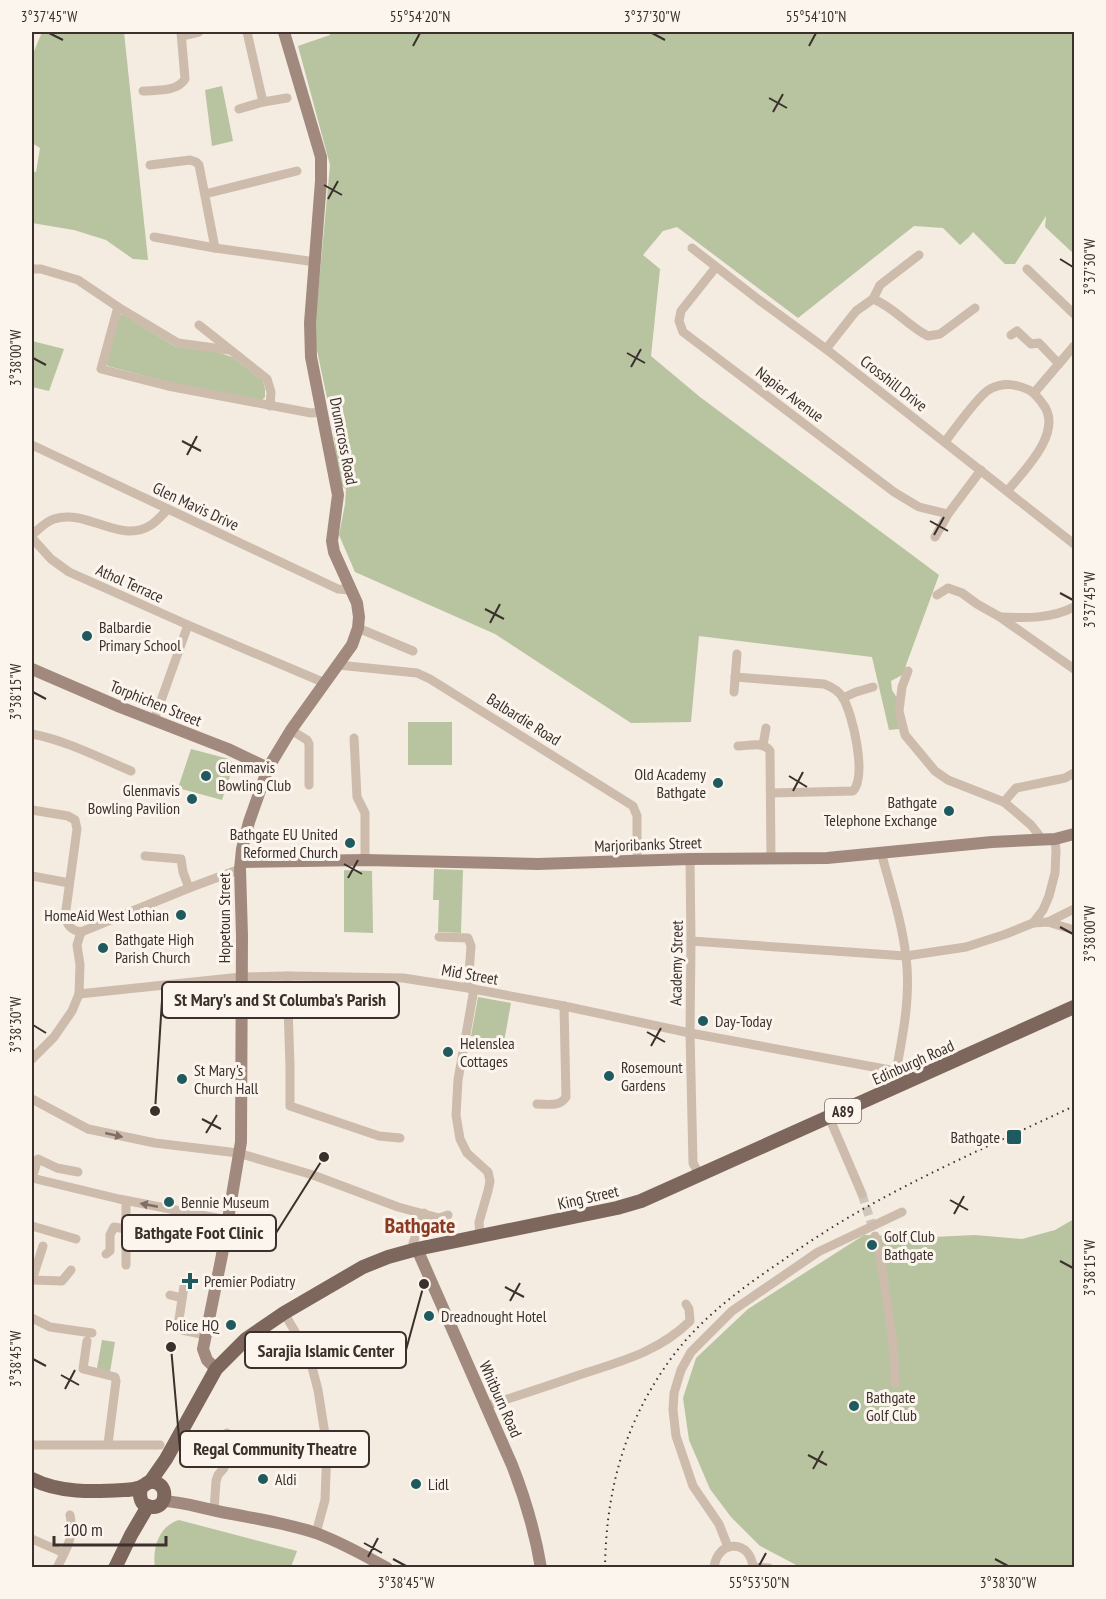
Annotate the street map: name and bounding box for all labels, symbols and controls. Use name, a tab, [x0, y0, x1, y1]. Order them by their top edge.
text: 3°37'45"W	[21, 7, 77, 26]
text: 55°54'20"N	[390, 7, 450, 26]
text: 3°37'30"W	[624, 7, 680, 26]
text: 55°54'10"N	[786, 7, 846, 26]
text: 3°37'30"W	[1080, 239, 1099, 295]
text: 3°38'00"W	[6, 330, 25, 386]
street label: Crosshill Drive	[856, 351, 932, 415]
street label: Napier Avenue	[752, 362, 828, 426]
street label: Drumcross Road	[326, 396, 362, 486]
street label: Glen Mavis Drive	[150, 477, 242, 535]
street label: Athol Terrace	[93, 559, 167, 607]
text: 3°37'45"W	[1080, 572, 1099, 628]
place label: Balbardie Primary School	[99, 617, 181, 655]
marker: Balbardie Primary School	[80, 629, 94, 643]
text: 3°38'15"W	[6, 664, 25, 720]
street label: Torphichen Street	[107, 676, 205, 731]
street label: Balbardie Road	[483, 689, 565, 750]
place label: Glenmavis Bowling Club	[218, 757, 291, 795]
place label: Old Academy Bathgate	[634, 764, 706, 802]
marker: Glenmavis Bowling Club	[199, 769, 213, 783]
marker: Old Academy Bathgate	[711, 776, 725, 790]
place label: Glenmavis Bowling Pavilion	[88, 780, 180, 818]
marker: Glenmavis Bowling Pavilion	[185, 792, 199, 806]
place label: Bathgate Telephone Exchange	[824, 792, 937, 830]
marker: Bathgate Telephone Exchange	[942, 804, 956, 818]
place label: Bathgate EU United Reformed Church	[230, 824, 338, 862]
street label: Marjoribanks Street	[594, 832, 703, 856]
marker: Bathgate EU United Reformed Church	[343, 836, 357, 850]
street label: Hopetoun Street	[214, 872, 234, 963]
place label: HomeAid West Lothian	[44, 905, 169, 925]
text: 3°38'00"W	[1080, 906, 1099, 962]
marker: HomeAid West Lothian	[174, 908, 188, 922]
street label: Academy Street	[665, 919, 687, 1006]
place label: Bathgate High Parish Church	[115, 929, 194, 967]
marker: Bathgate High Parish Church	[96, 941, 110, 955]
street label: Mid Street	[440, 959, 500, 989]
callout: St Mary's and St Columba's Parish	[162, 982, 399, 1018]
text: St Mary's and St Columba's Parish	[174, 988, 386, 1011]
text: 3°38'30"W	[6, 997, 25, 1053]
place label: Day-Today	[715, 1011, 772, 1031]
marker: Day-Today	[696, 1014, 710, 1028]
place label: Helenslea Cottages	[460, 1033, 515, 1071]
street label: Edinburgh Road	[869, 1035, 957, 1089]
marker: Helenslea Cottages	[441, 1045, 455, 1059]
place label: Rosemount Gardens	[621, 1057, 683, 1095]
place label: St Mary's Church Hall	[194, 1060, 259, 1098]
marker: Rosemount Gardens	[602, 1069, 616, 1083]
marker: St Mary's Church Hall	[175, 1072, 189, 1086]
road number: A89	[825, 1099, 861, 1123]
place label: Bathgate	[950, 1127, 1000, 1147]
marker: Bathgate	[1005, 1128, 1023, 1146]
one-way arrow	[105, 1131, 124, 1140]
street label: King Street	[556, 1180, 621, 1214]
place label: Bennie Museum	[181, 1192, 269, 1212]
marker: Bennie Museum	[162, 1195, 176, 1209]
one-way arrow	[140, 1200, 159, 1209]
district label: Bathgate	[385, 1211, 455, 1239]
callout: Bathgate Foot Clinic	[122, 1215, 276, 1251]
text: Bathgate Foot Clinic	[135, 1221, 264, 1244]
place label: Golf Club Bathgate	[884, 1226, 935, 1264]
marker: Golf Club Bathgate	[865, 1238, 879, 1252]
text: 3°38'15"W	[1080, 1240, 1099, 1296]
place label: Premier Podiatry	[204, 1271, 295, 1291]
marker: Premier Podiatry	[181, 1272, 199, 1290]
place label: Dreadnought Hotel	[441, 1306, 547, 1326]
marker: Dreadnought Hotel	[422, 1309, 436, 1323]
place label: Police HQ	[165, 1315, 220, 1335]
marker: Police HQ	[224, 1318, 238, 1332]
text: 3°38'45"W	[6, 1331, 25, 1387]
callout: Sarajia Islamic Center	[245, 1332, 406, 1368]
text: Sarajia Islamic Center	[258, 1339, 395, 1362]
street label: Whitburn Road	[475, 1358, 527, 1440]
place label: Bathgate Golf Club	[866, 1387, 917, 1425]
marker: Bathgate Golf Club	[847, 1399, 861, 1413]
callout: Regal Community Theatre	[180, 1431, 369, 1467]
text: Regal Community Theatre	[193, 1437, 357, 1460]
place label: Aldi	[275, 1469, 297, 1489]
marker: Aldi	[256, 1472, 270, 1486]
place label: Lidl	[428, 1474, 449, 1494]
marker: Lidl	[409, 1477, 423, 1491]
scale bar	[54, 1509, 166, 1547]
text: 100 m	[63, 1518, 103, 1541]
text: 3°38'45"W	[378, 1573, 434, 1592]
text: 55°53'50"N	[729, 1573, 789, 1592]
text: 3°38'30"W	[980, 1573, 1036, 1592]

